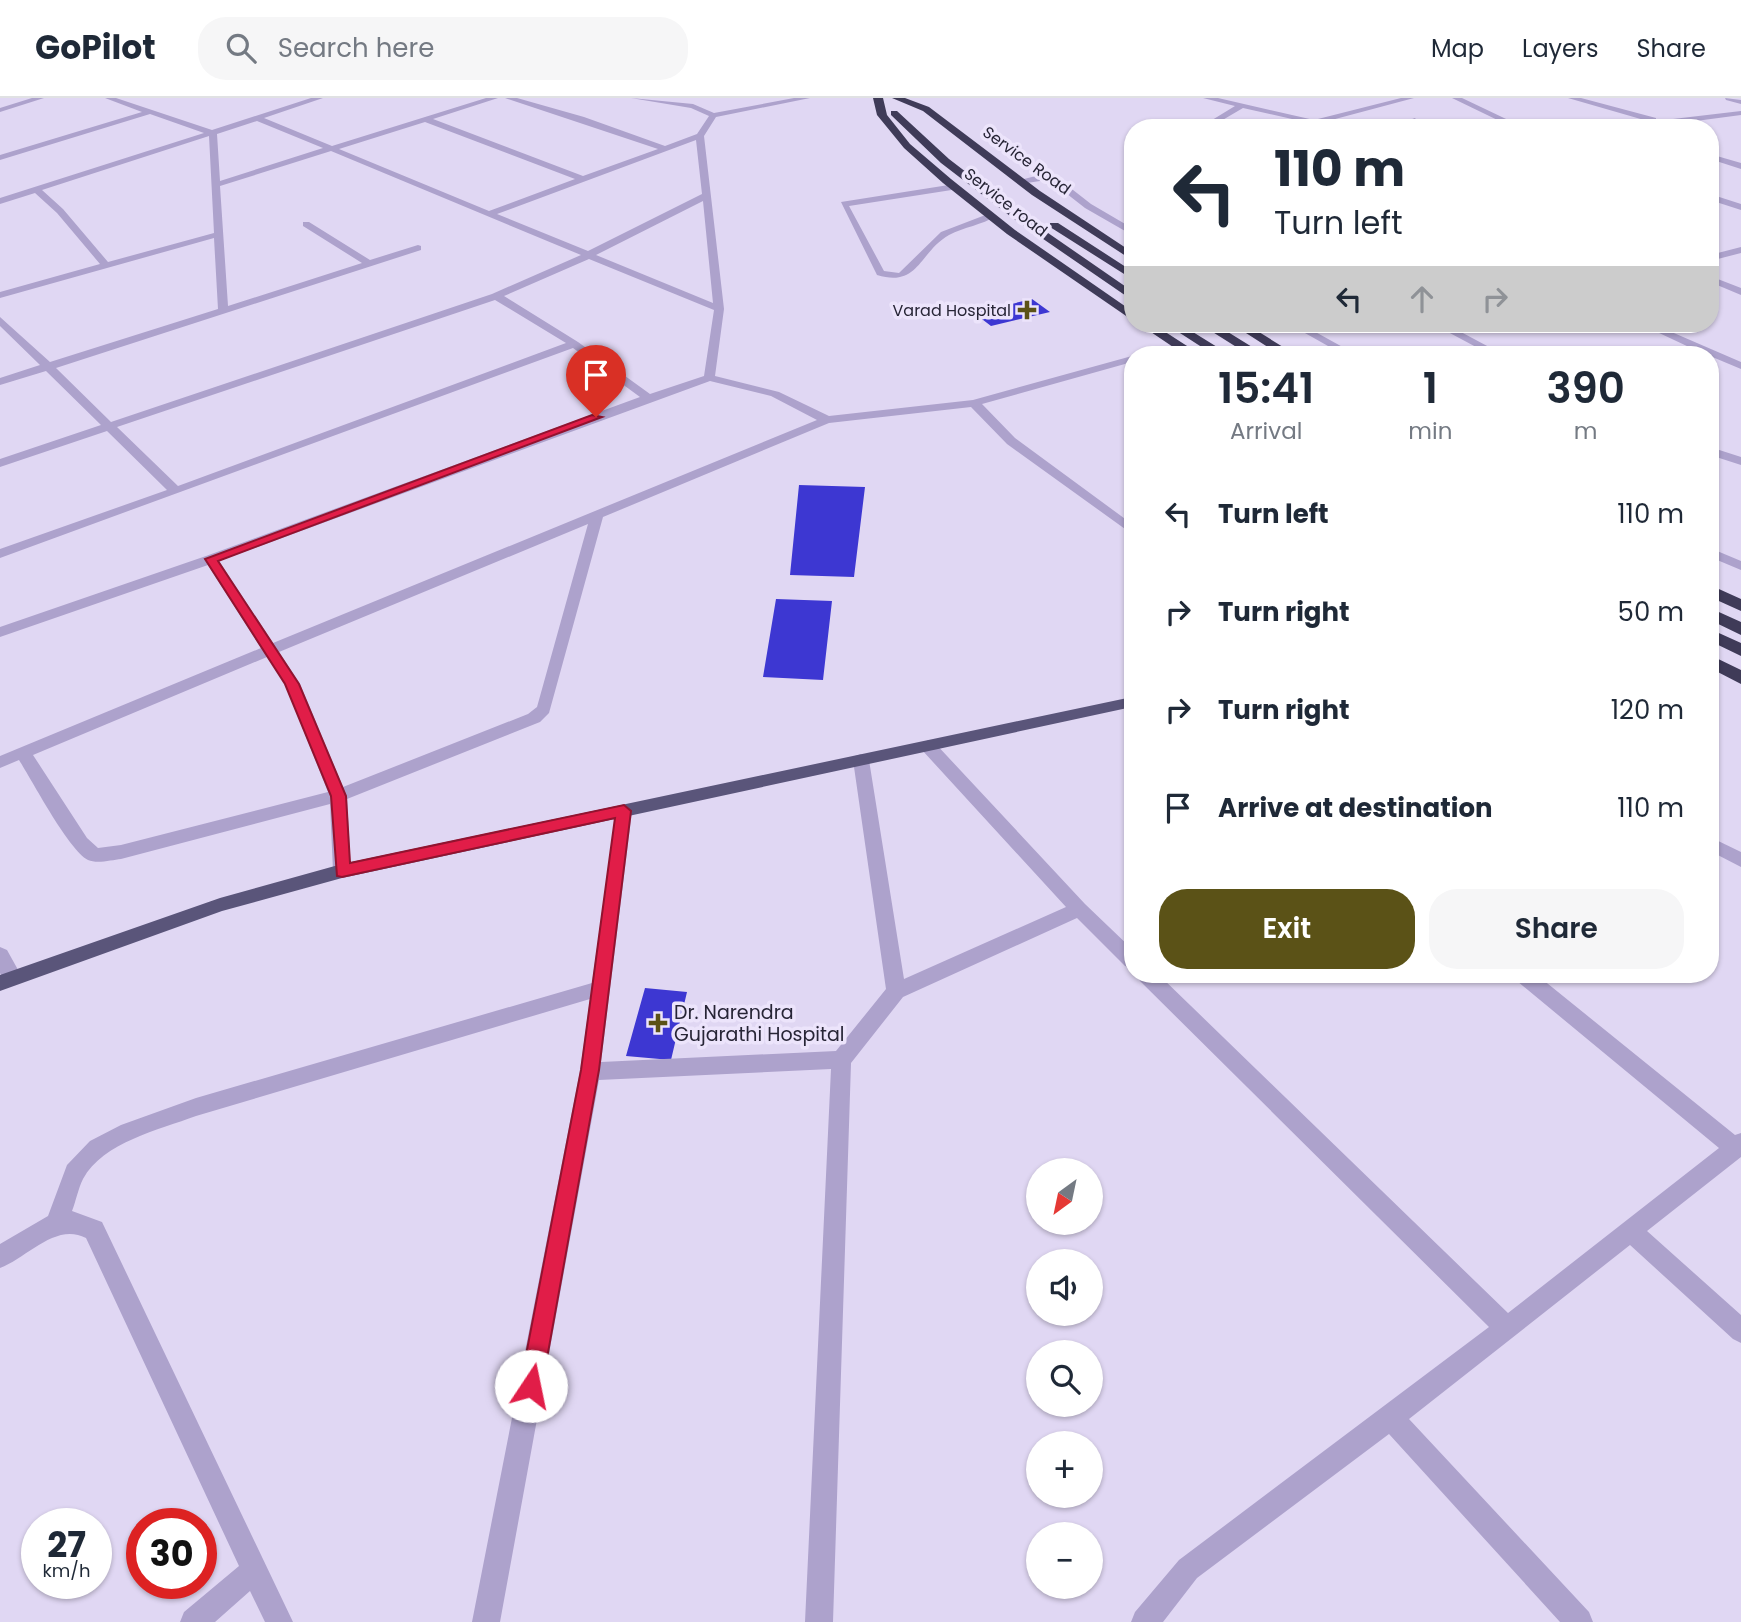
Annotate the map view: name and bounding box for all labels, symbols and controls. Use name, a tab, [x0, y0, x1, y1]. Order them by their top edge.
search box	[198, 17, 688, 80]
text: GoPilot	[35, 24, 156, 71]
icon: search	[222, 29, 260, 67]
text: Search here	[278, 30, 434, 66]
text: Map	[1431, 32, 1484, 65]
text: Layers	[1522, 32, 1598, 65]
text: Share	[1636, 32, 1706, 65]
street label: Service Road	[978, 121, 1075, 200]
text: 110 m	[1274, 135, 1405, 203]
icon: left	[1159, 147, 1250, 238]
street label: Service road	[959, 163, 1052, 242]
text: Turn left	[1274, 200, 1403, 245]
icon: left	[1330, 280, 1368, 318]
icon: ahead	[1403, 280, 1441, 318]
icon: right	[1476, 280, 1514, 318]
place label: Varad Hospital	[893, 299, 1011, 322]
marker: Varad Hospital	[1017, 300, 1037, 320]
pin	[566, 345, 626, 417]
icon: arrive	[577, 356, 615, 394]
text: 15:41	[1218, 359, 1314, 418]
text: 1	[1423, 359, 1438, 418]
text: 390	[1546, 359, 1625, 418]
text: Arrival	[1230, 415, 1302, 447]
text: min	[1408, 415, 1452, 447]
text: m	[1574, 415, 1598, 447]
icon: left	[1159, 495, 1197, 533]
text: Turn left	[1218, 496, 1329, 532]
text: 110 m	[1617, 496, 1684, 532]
icon: right	[1159, 593, 1197, 631]
text: Turn right	[1218, 594, 1350, 630]
text: 50 m	[1618, 594, 1684, 630]
icon: right	[1159, 691, 1197, 729]
text: Turn right	[1218, 692, 1350, 728]
text: 120 m	[1611, 692, 1684, 728]
icon: arrive	[1159, 789, 1197, 827]
text: Arrive at destination	[1218, 790, 1493, 826]
text: 110 m	[1617, 790, 1684, 826]
button: Exit	[1159, 889, 1415, 969]
button: Share	[1429, 889, 1684, 969]
place label: Dr. Narendra Gujarathi Hospital	[674, 999, 844, 1048]
marker: Dr. Narendra Gujarathi Hospital	[648, 1013, 668, 1033]
north arrow	[1026, 1158, 1102, 1236]
map controls	[1026, 1158, 1103, 1599]
button: sound	[1026, 1249, 1103, 1326]
button: search	[1026, 1340, 1103, 1417]
position arrow	[494, 1349, 568, 1423]
button: +	[1026, 1431, 1103, 1508]
speed limit sign: 30	[126, 1508, 217, 1599]
text: 27	[47, 1520, 86, 1569]
button: −	[1026, 1522, 1103, 1599]
text: km/h	[43, 1558, 90, 1583]

